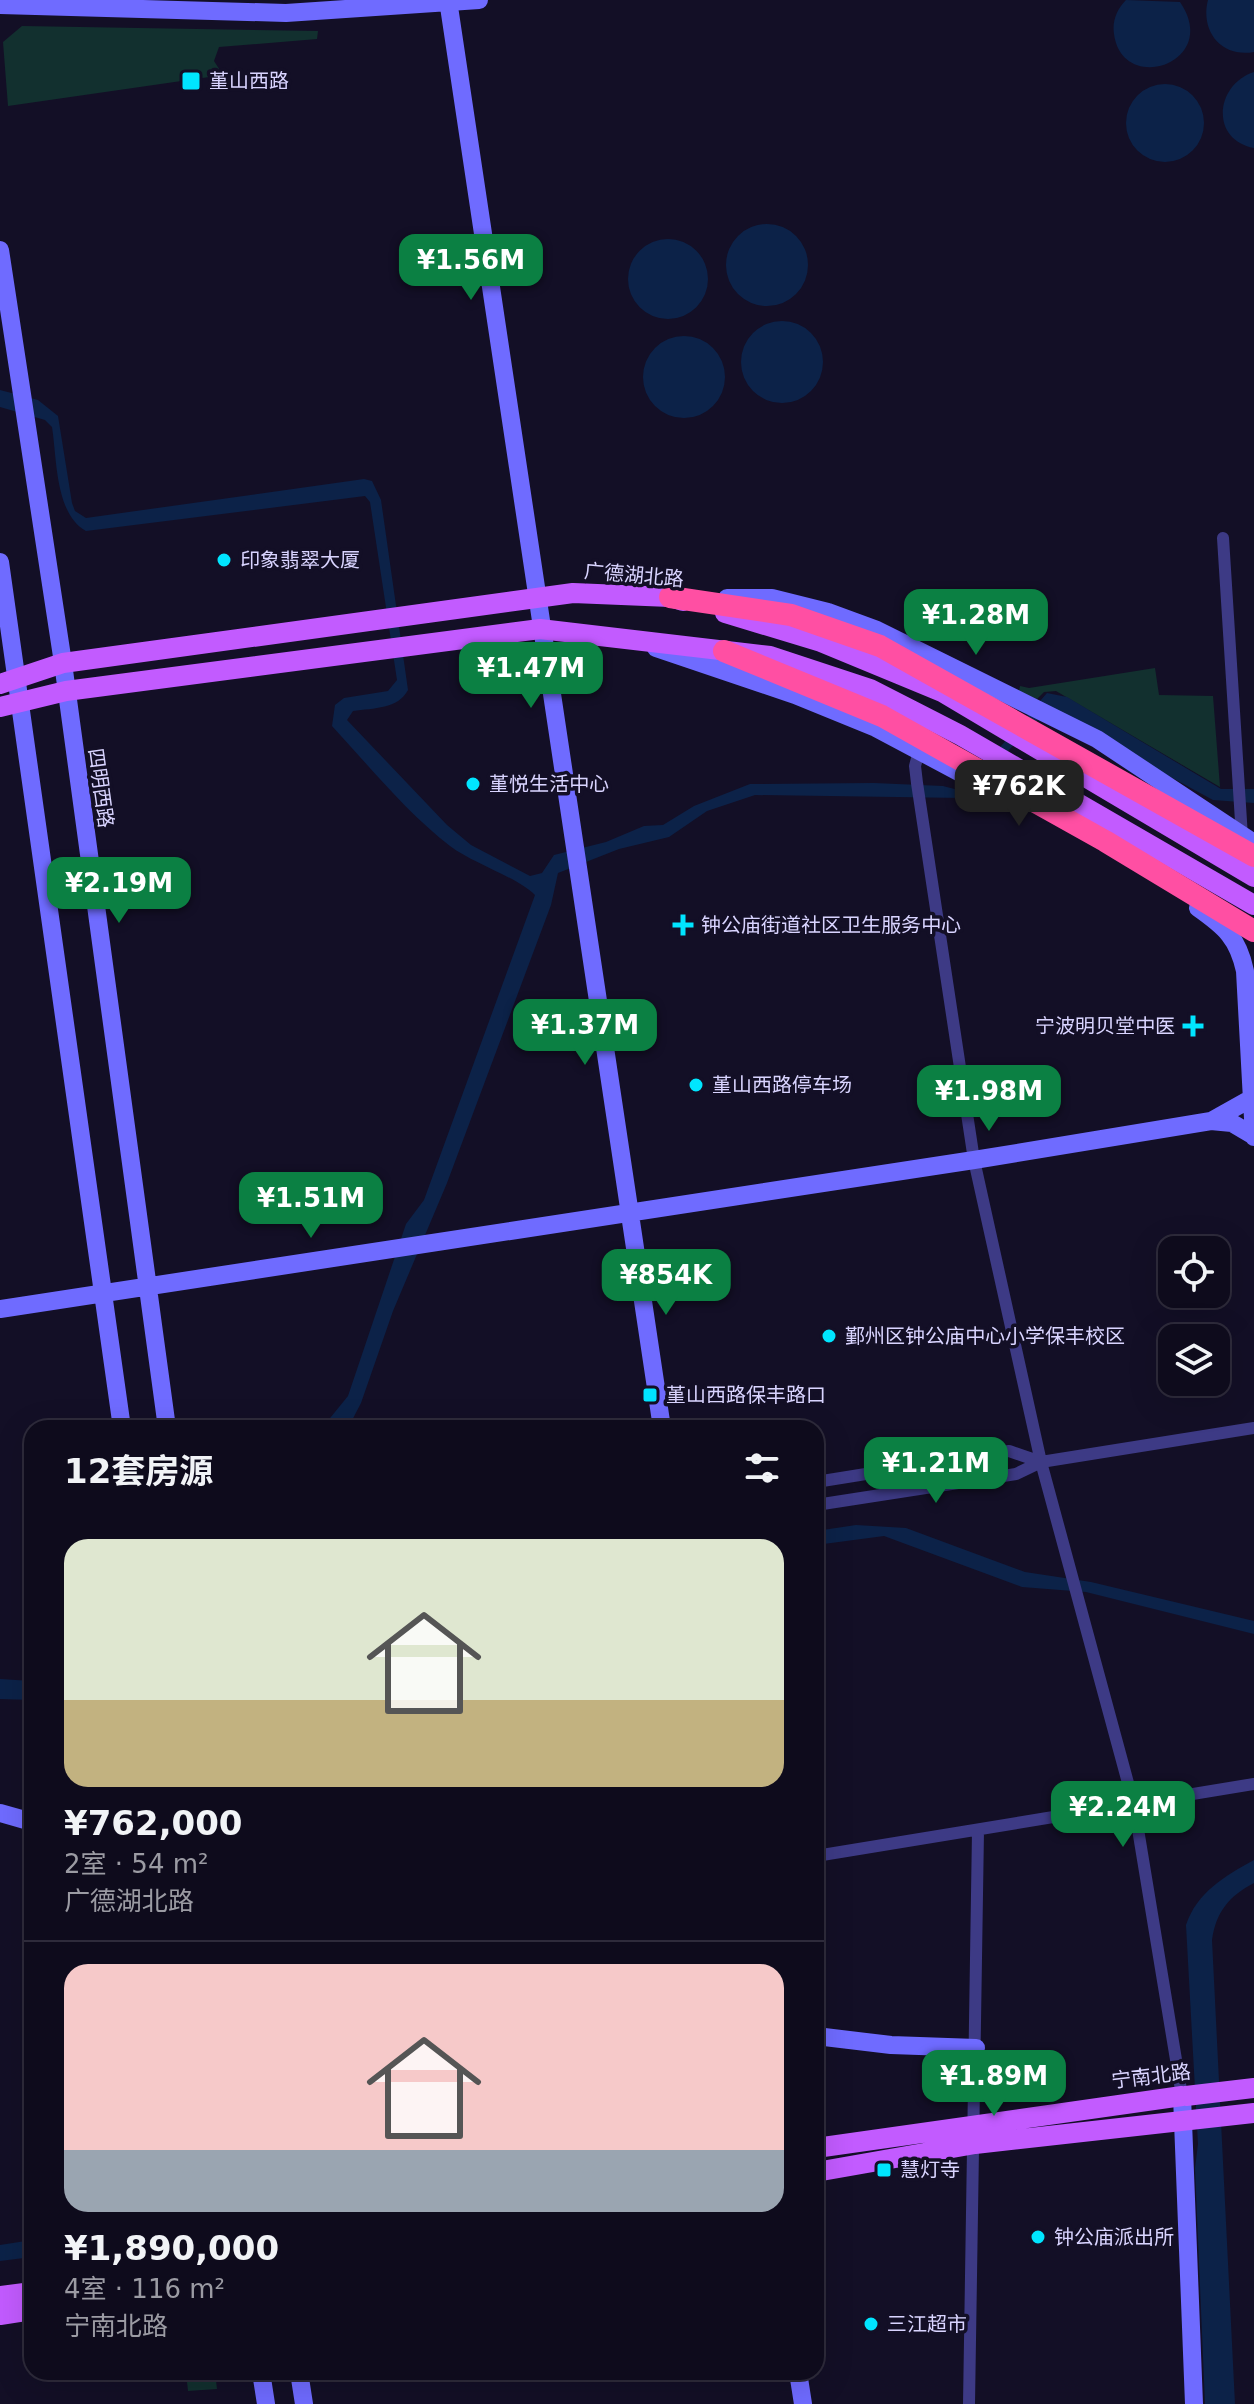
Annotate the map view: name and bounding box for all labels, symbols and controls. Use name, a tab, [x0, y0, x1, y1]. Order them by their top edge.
place label: 堇山西路	[209, 69, 289, 93]
marker: 堇山西路	[180, 70, 202, 92]
pin: ¥1.56M	[406, 234, 536, 302]
text: ¥1.56M	[417, 245, 525, 275]
place label: 印象翡翠大厦	[240, 548, 360, 572]
marker: 印象翡翠大厦	[215, 551, 233, 569]
street label: 广德湖北路	[583, 559, 685, 591]
pin: ¥1.28M	[911, 589, 1041, 657]
text: ¥1.28M	[922, 600, 1030, 630]
pin: ¥1.47M	[466, 642, 596, 710]
text: ¥1.47M	[477, 653, 585, 683]
street label: 四明西路	[84, 747, 118, 829]
pin: ¥762K	[963, 760, 1075, 828]
text: ¥762K	[973, 771, 1065, 801]
place label: 堇悦生活中心	[489, 772, 609, 796]
marker: 堇悦生活中心	[464, 775, 482, 793]
pin: ¥2.19M	[54, 857, 184, 925]
text: ¥2.19M	[65, 868, 173, 898]
place label: 钟公庙街道社区卫生服务中心	[701, 913, 961, 937]
marker: 钟公庙街道社区卫生服务中心	[672, 914, 694, 936]
pin: ¥1.37M	[520, 999, 650, 1067]
text: ¥1.37M	[531, 1010, 639, 1040]
place label: 宁波明贝堂中医	[1035, 1014, 1175, 1038]
marker: 宁波明贝堂中医	[1182, 1015, 1204, 1037]
pin: ¥1.98M	[924, 1065, 1054, 1133]
place label: 堇山西路停车场	[712, 1073, 852, 1097]
marker: 堇山西路停车场	[687, 1076, 705, 1094]
text: ¥1.98M	[935, 1076, 1043, 1106]
pin: ¥1.51M	[246, 1172, 376, 1240]
text: ¥1.51M	[257, 1183, 365, 1213]
map controls	[1158, 1236, 1230, 1396]
button: locate	[1158, 1236, 1230, 1308]
pin: ¥854K	[610, 1249, 722, 1317]
text: ¥854K	[620, 1260, 712, 1290]
place label: 鄞州区钟公庙中心小学保丰校区	[845, 1324, 1125, 1348]
button: layers	[1158, 1324, 1230, 1396]
marker: 鄞州区钟公庙中心小学保丰校区	[820, 1327, 838, 1345]
place label: 堇山西路保丰路口	[666, 1383, 826, 1407]
marker: 堇山西路保丰路口	[641, 1386, 659, 1404]
pin: ¥1.21M	[871, 1437, 1001, 1505]
icon: filters	[740, 1446, 784, 1490]
text: ¥1.21M	[882, 1448, 990, 1478]
text: 12套房源	[64, 1451, 213, 1491]
icon: home	[352, 1591, 496, 1735]
pin: ¥2.24M	[1058, 1781, 1188, 1849]
text: ¥2.24M	[1069, 1792, 1177, 1822]
text: ¥762,000	[64, 1803, 243, 1843]
text: 2室 · 54 m²	[64, 1849, 208, 1879]
text: 广德湖北路	[64, 1886, 194, 1916]
icon: home	[352, 2016, 496, 2160]
pin: ¥1.89M	[929, 2050, 1059, 2118]
street label: 宁南北路	[1110, 2059, 1192, 2093]
text: ¥1.89M	[940, 2061, 1048, 2091]
place label: 慧灯寺	[900, 2158, 960, 2182]
marker: 慧灯寺	[875, 2161, 893, 2179]
place label: 钟公庙派出所	[1054, 2225, 1174, 2249]
text: ¥1,890,000	[64, 2228, 279, 2268]
marker: 钟公庙派出所	[1029, 2228, 1047, 2246]
text: 4室 · 116 m²	[64, 2274, 225, 2304]
text: 宁南北路	[64, 2311, 168, 2341]
place label: 三江超市	[887, 2312, 967, 2336]
marker: 三江超市	[862, 2315, 880, 2333]

